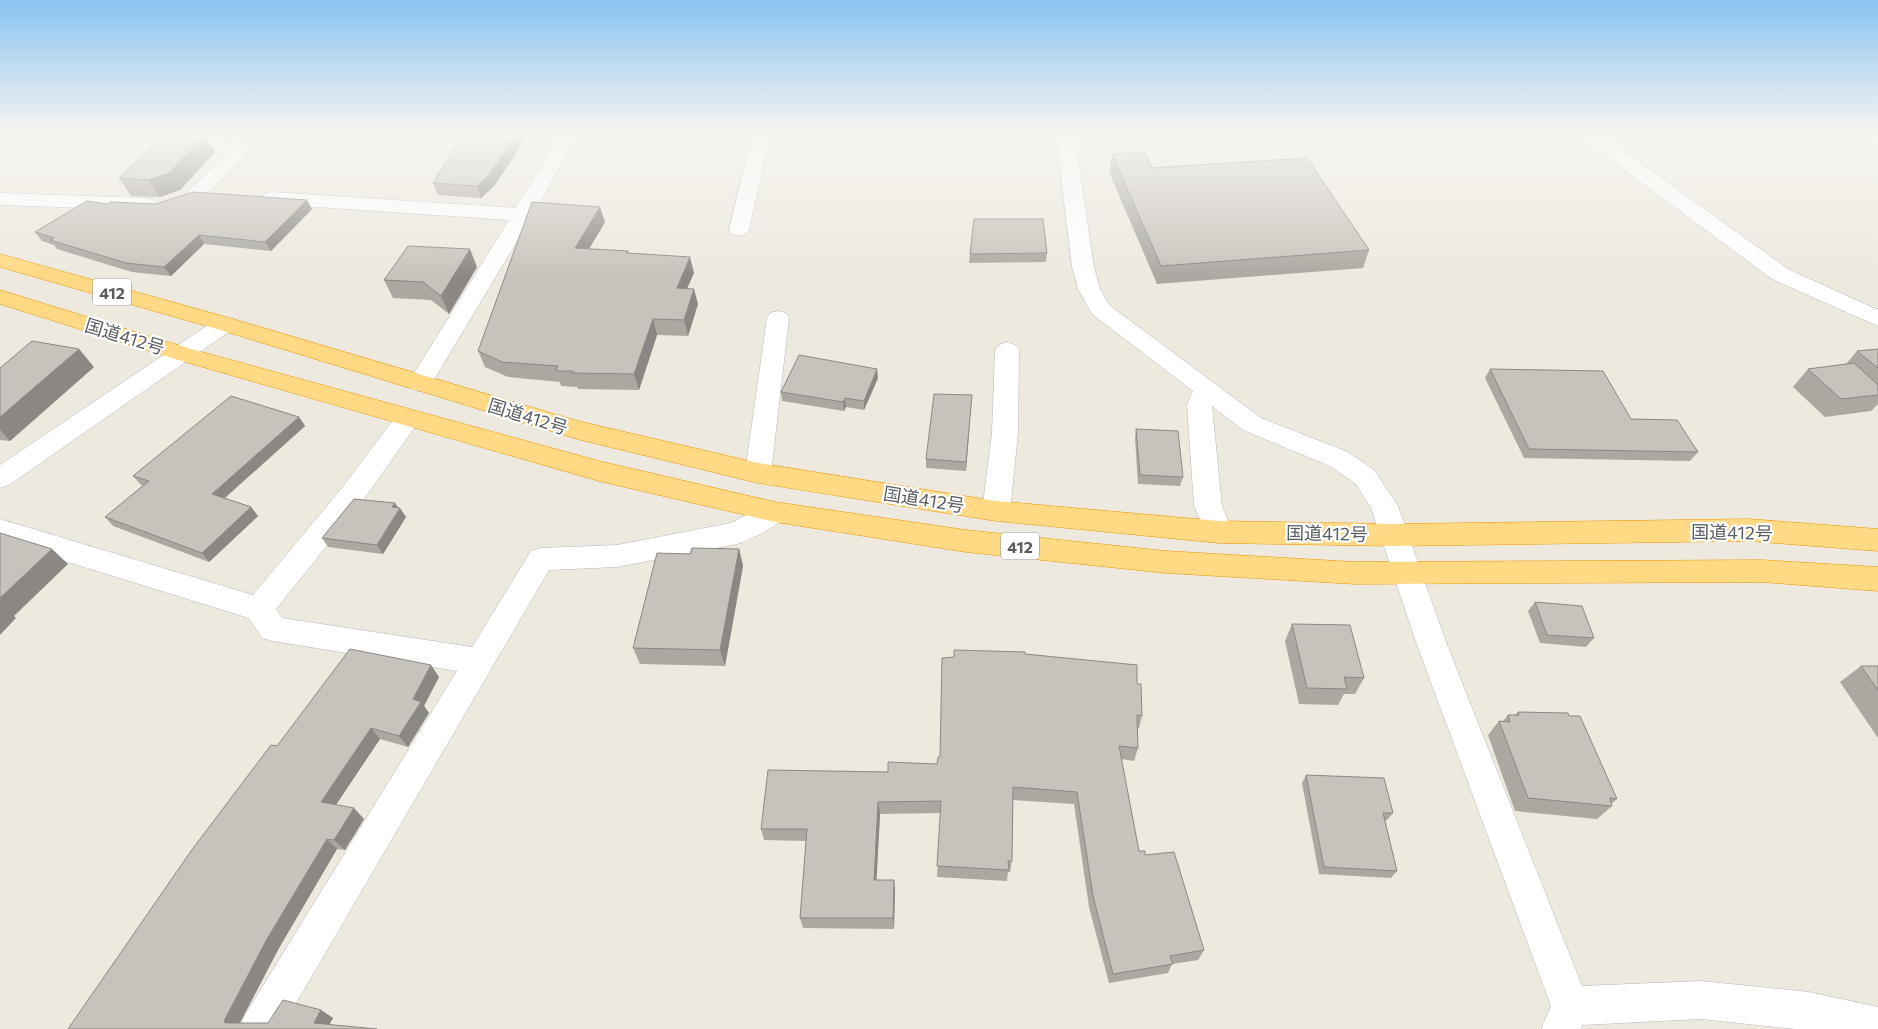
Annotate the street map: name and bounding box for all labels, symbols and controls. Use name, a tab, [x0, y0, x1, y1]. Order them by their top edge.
road number: 412	[93, 278, 131, 306]
street label: 国道412号	[83, 314, 167, 358]
street label: 国道412号	[486, 394, 570, 438]
street label: 国道412号	[882, 482, 966, 516]
street label: 国道412号	[1691, 520, 1773, 544]
street label: 国道412号	[1286, 521, 1368, 545]
road number: 412	[1001, 532, 1039, 560]

